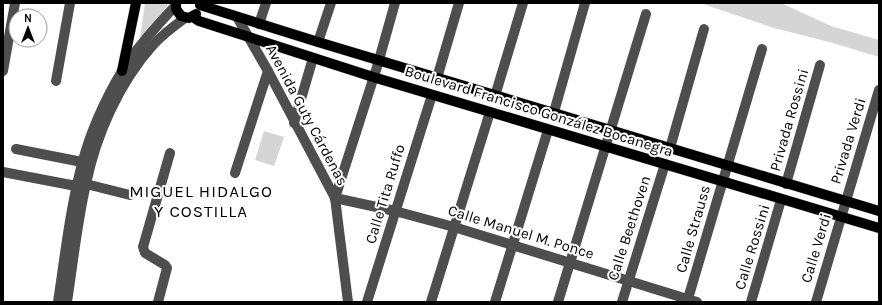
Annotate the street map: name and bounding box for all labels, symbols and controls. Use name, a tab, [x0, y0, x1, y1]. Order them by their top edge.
north arrow	[8, 8, 48, 48]
text: N	[24, 12, 32, 25]
street label: Avenida Guty Cárdenas	[262, 41, 352, 189]
street label: Boulevard Francisco González Bocanegra	[403, 62, 675, 160]
street label: Privada Rossini	[766, 67, 812, 173]
street label: Privada Verdi	[826, 96, 870, 186]
street label: Calle Tita Ruffo	[361, 142, 409, 246]
street label: Calle Beethoven	[604, 173, 654, 283]
district label: MIGUEL HIDALGO Y COSTILLA	[129, 181, 273, 221]
street label: Calle Strauss	[672, 183, 714, 275]
street label: Calle Manuel M. Ponce	[446, 201, 596, 263]
street label: Calle Rossini	[730, 202, 774, 292]
street label: Calle Verdi	[797, 211, 835, 285]

